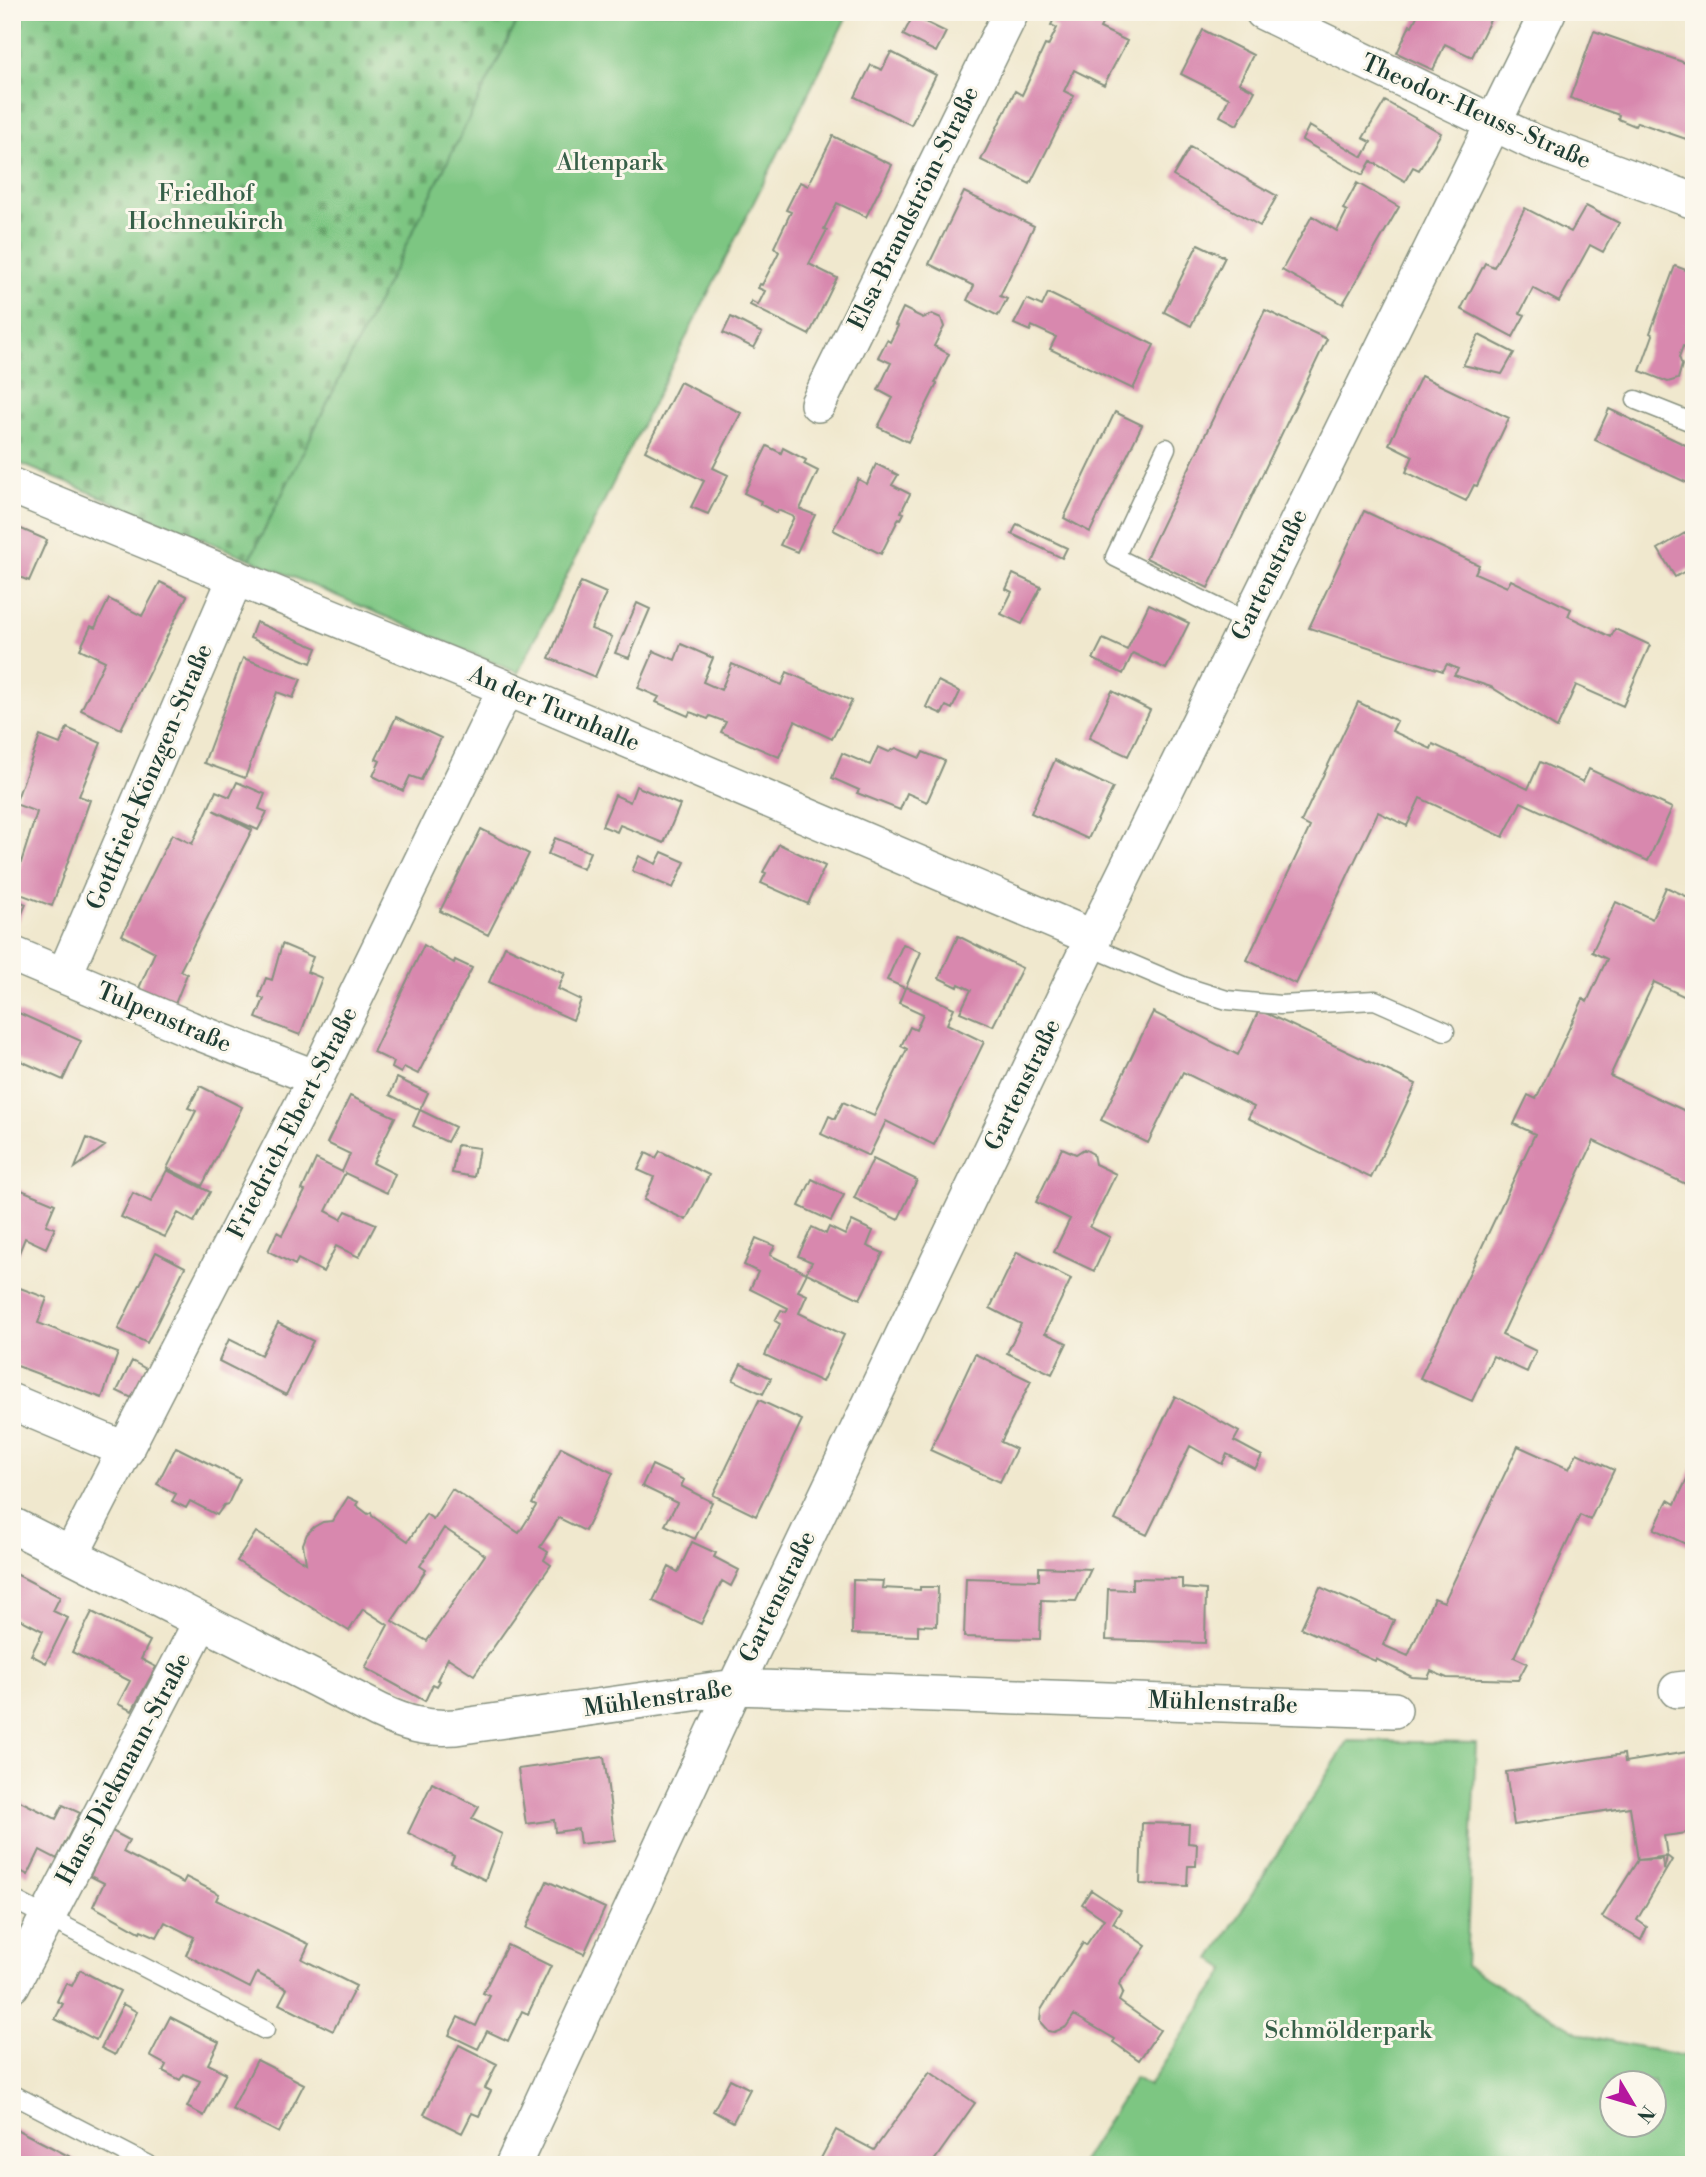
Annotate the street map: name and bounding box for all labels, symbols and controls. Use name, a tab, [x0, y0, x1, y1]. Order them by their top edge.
street label: Theodor-Heuss-Straße	[1356, 48, 1596, 176]
street label: Elsa-Brandström-Straße	[842, 81, 986, 335]
park label: Altenpark	[556, 148, 665, 178]
park label: Friedhof Hochneukirch	[128, 179, 284, 237]
street label: Gartenstraße	[1225, 504, 1315, 646]
street label: Gottfried-Könzgen-Straße	[80, 639, 220, 915]
street label: An der Turnhalle	[463, 659, 644, 759]
street label: Tulpenstraße	[92, 976, 236, 1060]
street label: Friedrich-Ebert-Straße	[221, 1002, 365, 1244]
street label: Gartenstraße	[978, 1014, 1068, 1156]
street label: Gartenstraße	[733, 1526, 823, 1668]
street label: Hans-Diekmann-Straße	[50, 1648, 198, 1890]
street label: Mühlenstraße	[582, 1674, 734, 1724]
street label: Mühlenstraße	[1148, 1685, 1298, 1721]
park label: Schmölderpark	[1264, 2016, 1433, 2046]
north arrow	[1598, 2068, 1668, 2138]
text: N	[1632, 2101, 1660, 2127]

